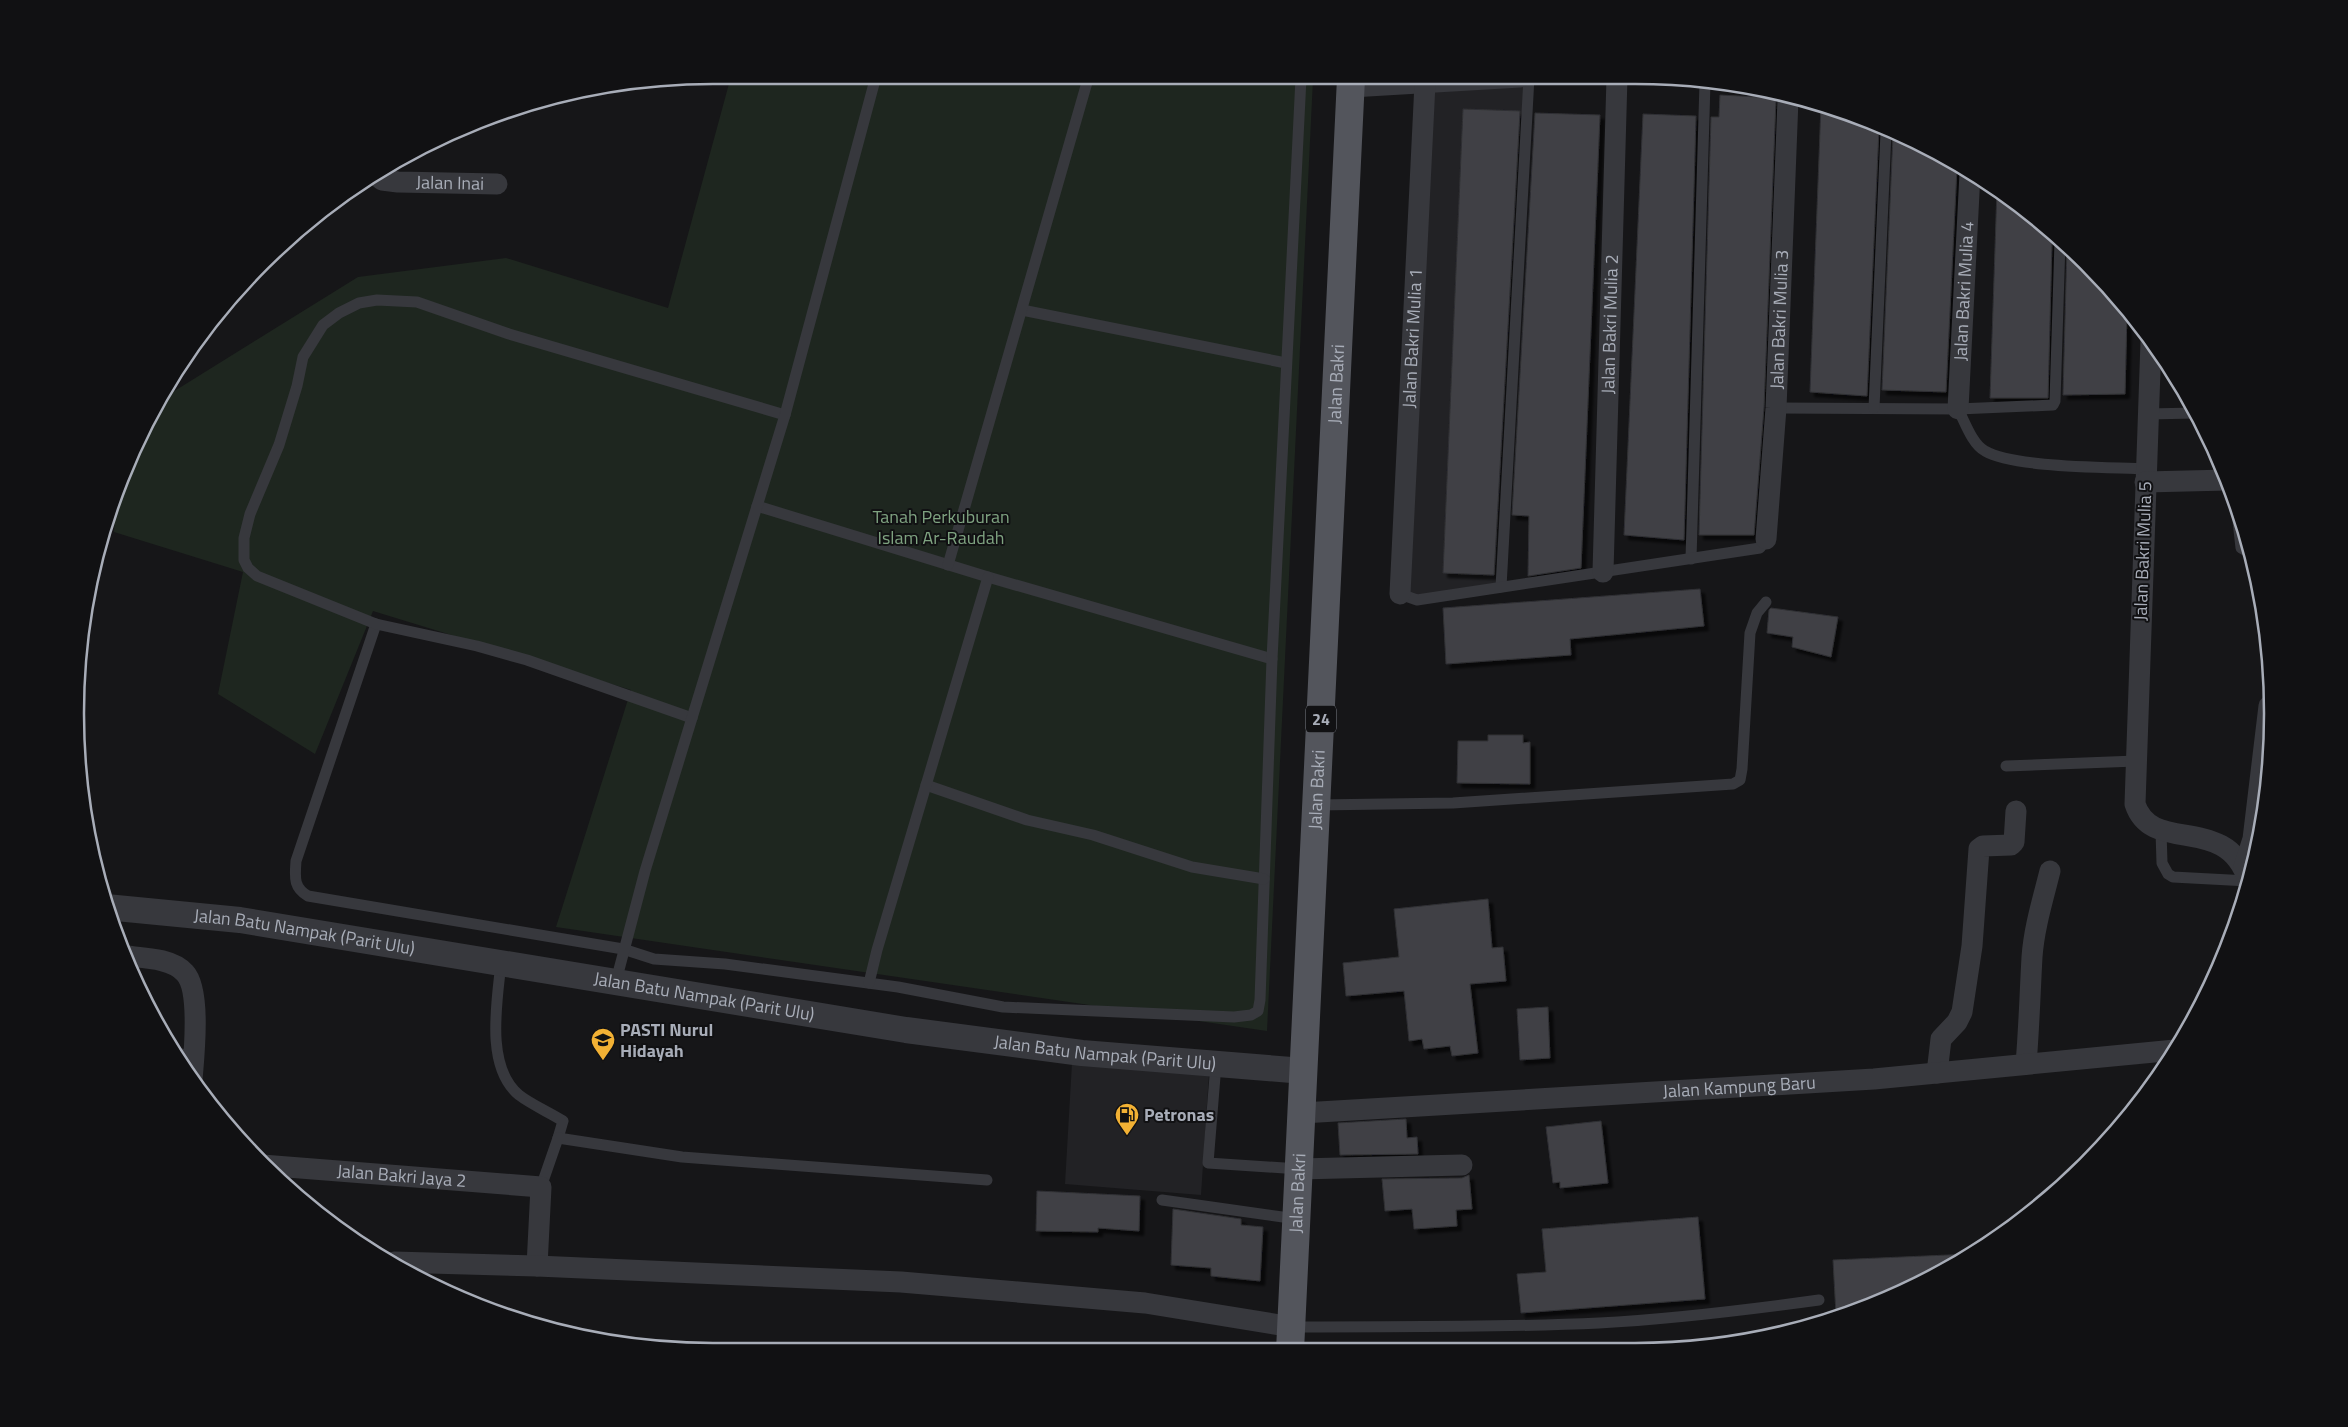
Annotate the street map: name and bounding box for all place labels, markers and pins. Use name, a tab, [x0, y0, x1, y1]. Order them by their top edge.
place label: PASTI Nurul Hidayah	[620, 1016, 713, 1064]
school or university icon: PASTI Nurul Hidayah	[590, 1027, 616, 1061]
place label: Petronas	[1144, 1101, 1214, 1128]
fuel station icon: Petronas	[1114, 1102, 1140, 1136]

